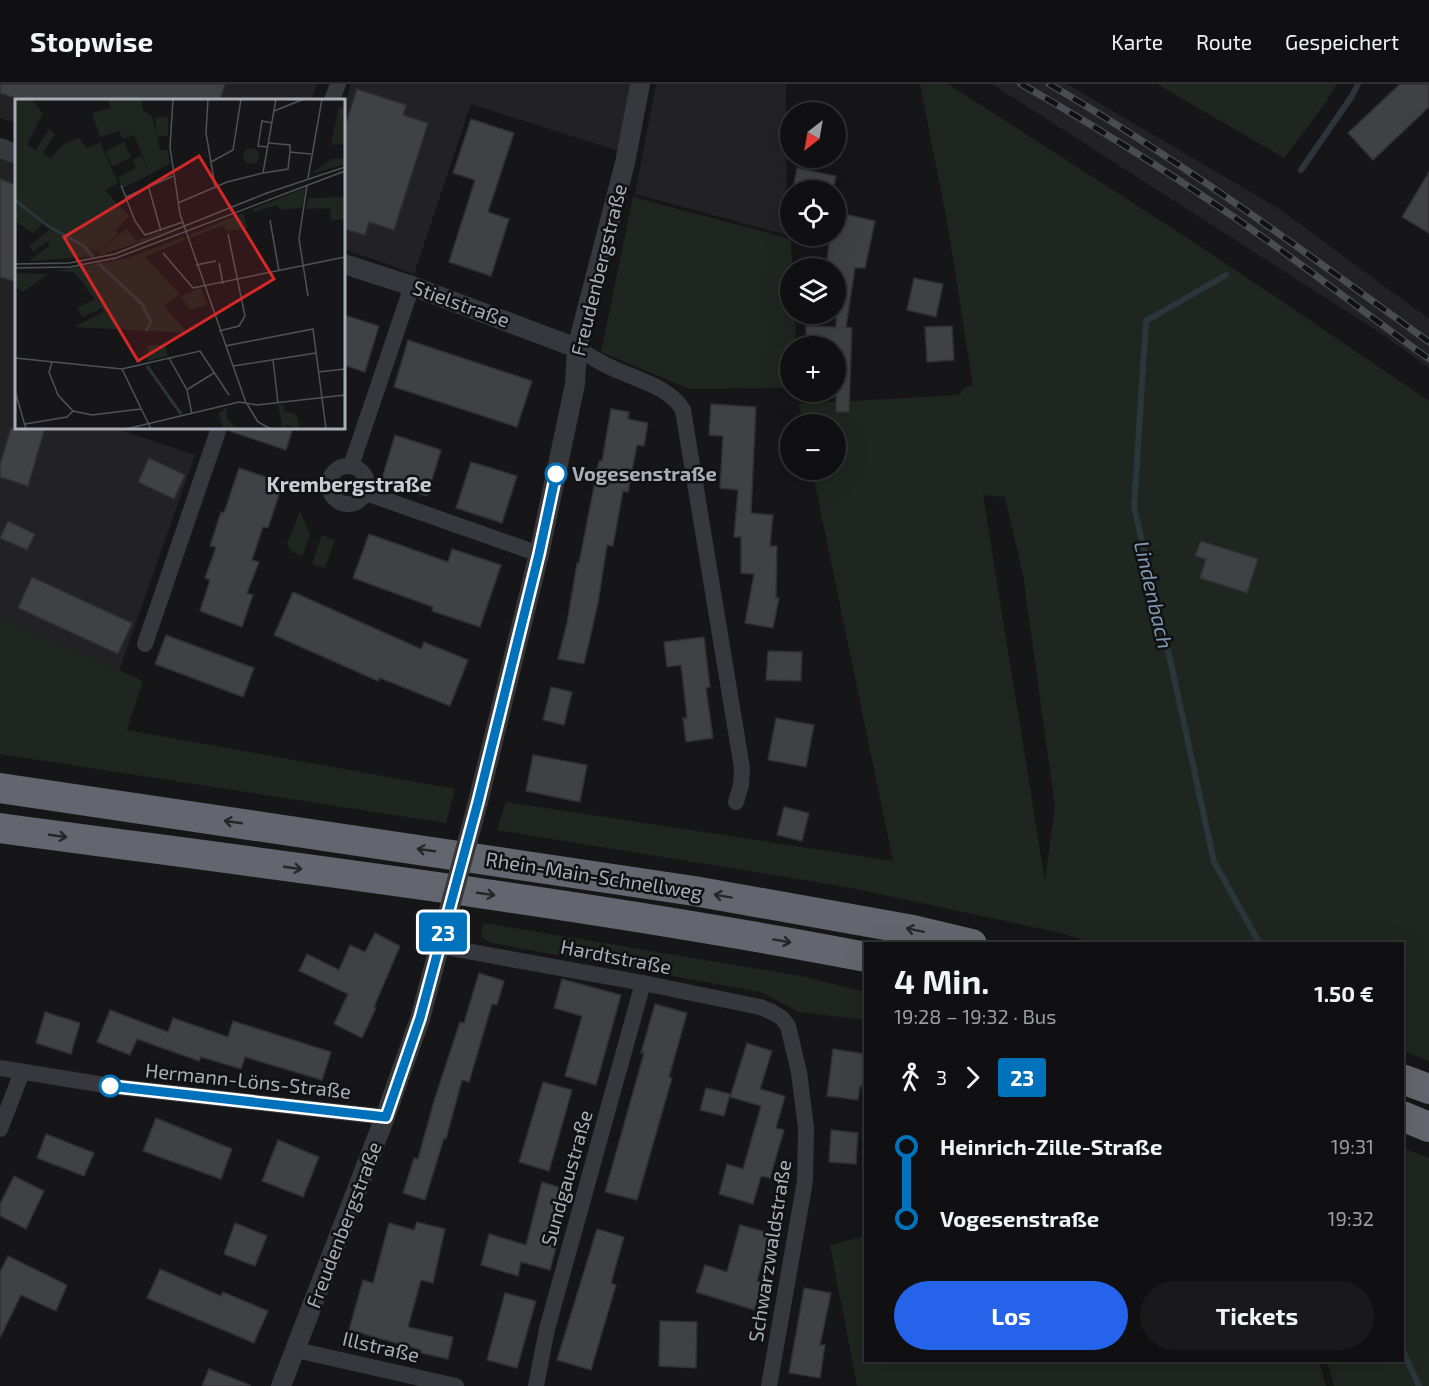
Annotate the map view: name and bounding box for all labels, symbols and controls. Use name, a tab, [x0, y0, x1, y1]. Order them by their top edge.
text: Stopwise	[30, 24, 153, 58]
text: Karte	[1111, 29, 1163, 54]
text: Route	[1196, 29, 1252, 54]
text: Gespeichert	[1285, 29, 1399, 54]
inset map	[15, 99, 345, 429]
north arrow	[780, 102, 846, 168]
map controls	[780, 102, 846, 480]
button: locate	[780, 180, 846, 246]
street label: Freudenbergstraße	[565, 181, 631, 358]
button: layers	[780, 258, 846, 324]
street label: Stielstraße	[410, 274, 513, 332]
button: +	[780, 336, 846, 402]
button: −	[780, 414, 846, 480]
place label: Vogesenstraße	[572, 461, 717, 485]
marker: Vogesenstraße	[545, 463, 567, 485]
district label: Krembergstraße	[266, 471, 432, 496]
water label: Lindenbach	[1130, 538, 1179, 651]
one-way arrow	[224, 817, 244, 828]
one-way arrow	[48, 830, 67, 841]
one-way arrow	[417, 845, 437, 856]
street label: Rhein-Main-Schnellweg	[484, 846, 704, 904]
one-way arrow	[282, 862, 302, 873]
one-way arrow	[476, 889, 495, 900]
one-way arrow	[713, 890, 733, 901]
line badge: 23	[416, 912, 470, 952]
text: 23	[431, 920, 455, 945]
one-way arrow	[905, 924, 924, 936]
street label: Hardtstraße	[559, 934, 674, 979]
one-way arrow	[772, 936, 792, 947]
text: 4 Min.	[894, 961, 989, 1001]
text: 1.50 €	[1314, 980, 1374, 1006]
text: 19:28 – 19:32 · Bus	[894, 1004, 1056, 1028]
street label: Hermann-Löns-Straße	[144, 1057, 352, 1103]
icon: walk	[894, 1061, 927, 1094]
icon: forward	[956, 1061, 989, 1094]
text: 3	[936, 1065, 947, 1089]
text: 23	[1010, 1065, 1034, 1090]
unlabelled marker	[99, 1075, 121, 1097]
street label: Sundgaustraße	[535, 1107, 597, 1248]
text: Heinrich-Zille-Straße	[940, 1133, 1162, 1159]
text: 19:31	[1331, 1134, 1374, 1158]
street label: Freudenbergstraße	[300, 1138, 386, 1311]
street label: Schwarzwaldstraße	[743, 1158, 795, 1344]
text: Vogesenstraße	[940, 1205, 1099, 1231]
text: 19:32	[1328, 1206, 1374, 1230]
button: Los	[894, 1281, 1128, 1350]
button: Tickets	[1140, 1281, 1374, 1350]
street label: Illstraße	[340, 1326, 422, 1367]

